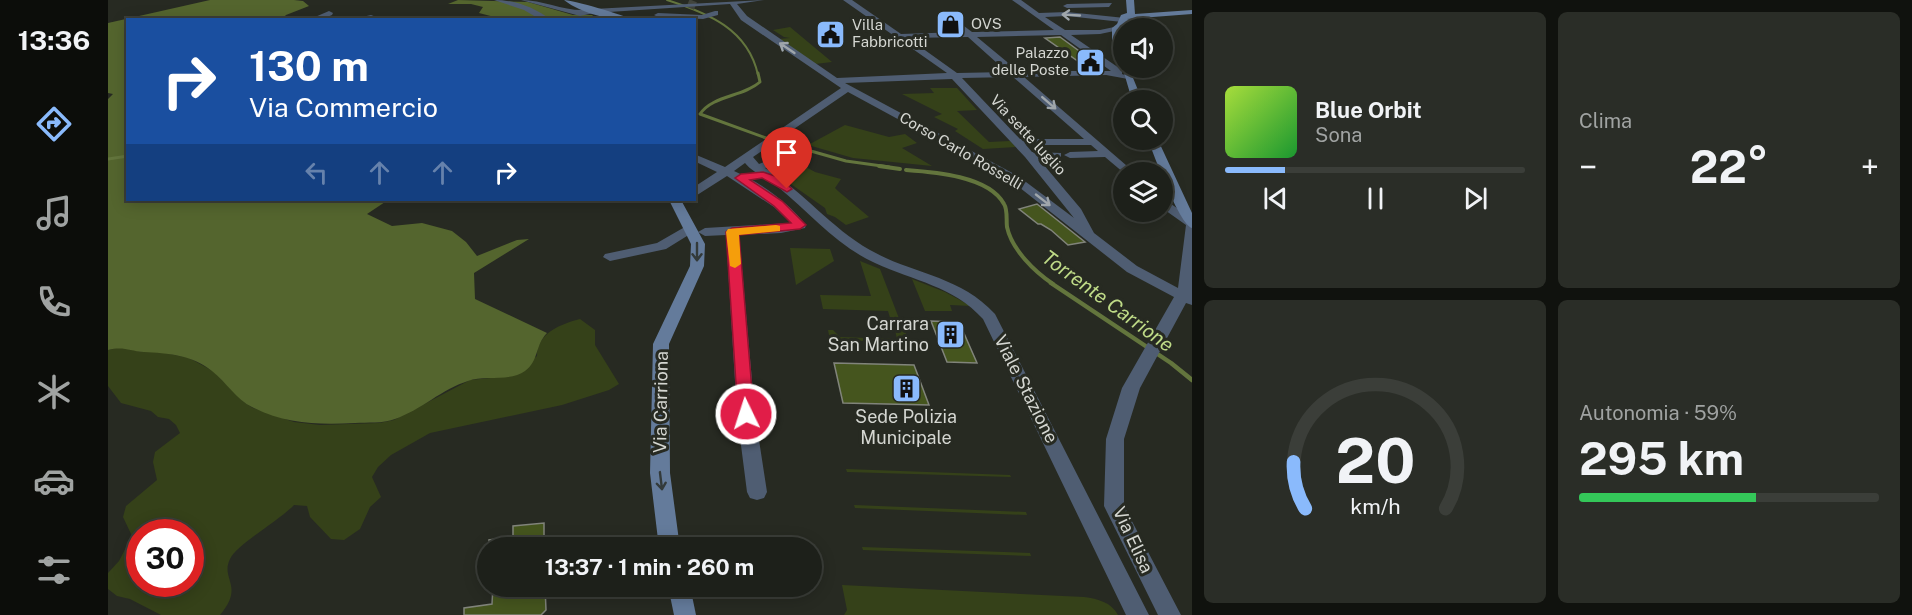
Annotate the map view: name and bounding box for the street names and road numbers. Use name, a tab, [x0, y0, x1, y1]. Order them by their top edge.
street label: Via sette luglio	[987, 91, 1070, 178]
street label: Corso Carlo Rosselli	[897, 108, 1026, 193]
street label: Viale Stazione	[990, 331, 1063, 446]
street label: Via Carriona	[649, 351, 672, 453]
street label: Via Elisa	[1109, 503, 1158, 576]

